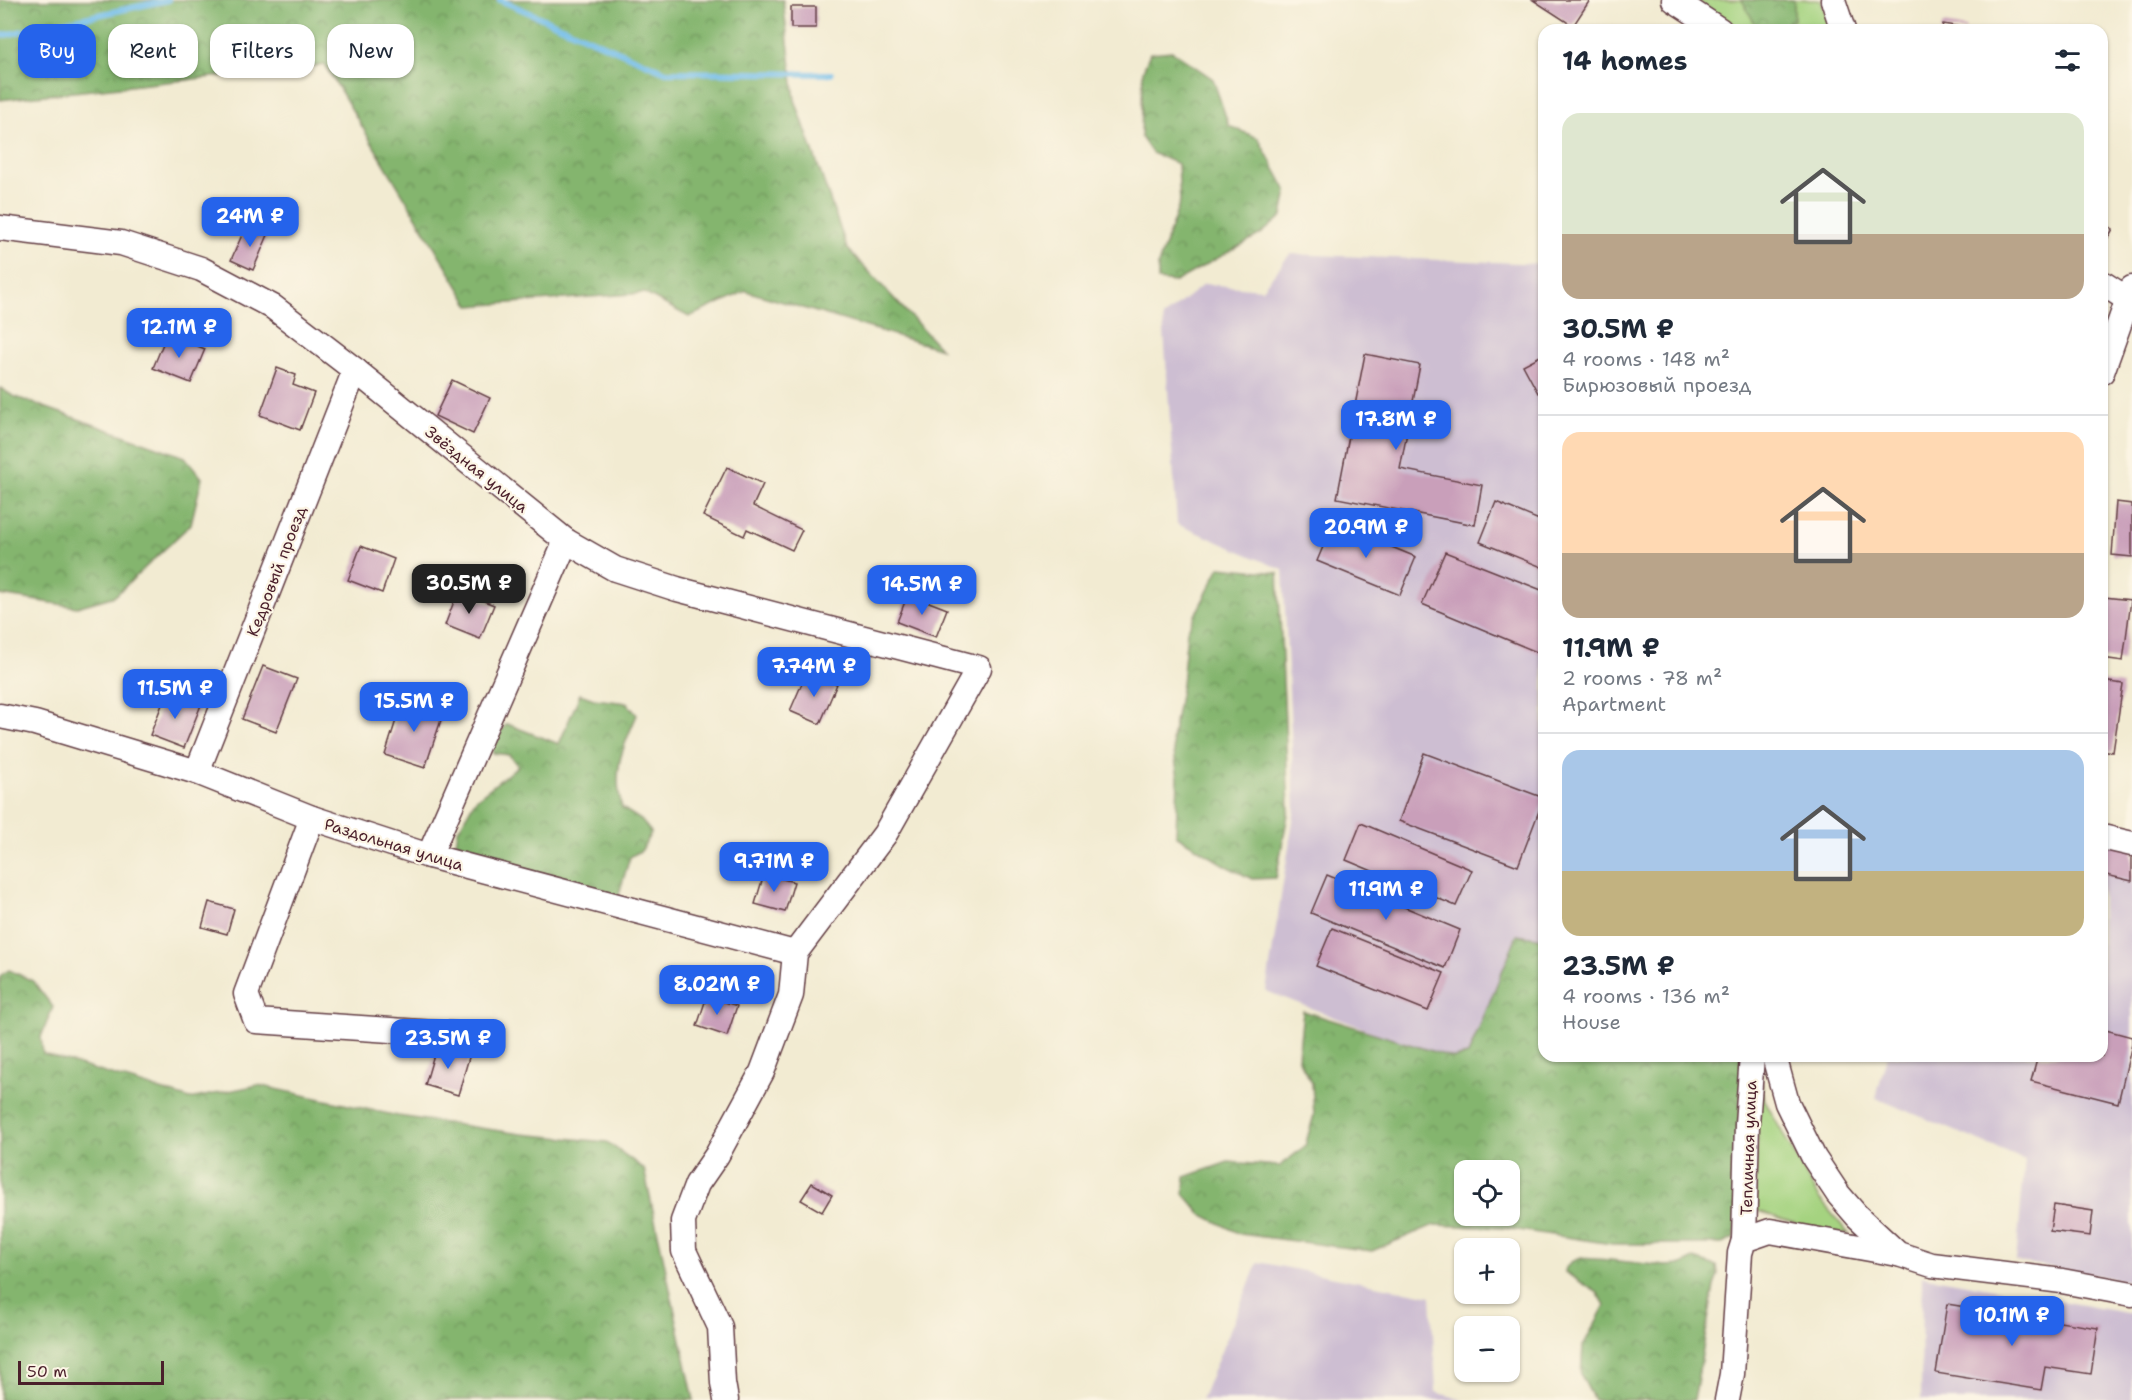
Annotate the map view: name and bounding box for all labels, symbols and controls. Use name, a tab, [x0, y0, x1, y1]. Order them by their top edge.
chip: Buy	[18, 24, 96, 78]
chip: Rent	[108, 24, 198, 78]
chip: Filters	[210, 24, 315, 78]
chip: New	[327, 24, 414, 78]
text: 14 homes	[1562, 43, 1688, 78]
icon: filters	[2051, 44, 2084, 77]
icon: home	[1769, 152, 1877, 260]
pin: 24M ₽	[208, 197, 292, 248]
text: 24M ₽	[216, 203, 284, 229]
pin: 12.1M ₽	[124, 308, 234, 359]
text: 30.5M ₽	[1562, 311, 1674, 346]
text: 12.1M ₽	[141, 314, 217, 340]
text: 4 rooms · 148 m²	[1562, 346, 1730, 372]
text: Бирюзовый проезд	[1562, 372, 1751, 398]
pin: 17.8M ₽	[1341, 400, 1451, 451]
text: 17.8M ₽	[1355, 406, 1437, 432]
street label: Звёздная улица	[421, 421, 533, 517]
icon: home	[1769, 471, 1877, 579]
street label: Кедровый проезд	[242, 503, 311, 639]
pin: 20.9M ₽	[1311, 508, 1421, 559]
text: 20.9M ₽	[1324, 514, 1409, 540]
pin: 30.5M ₽	[414, 564, 524, 615]
pin: 14.5M ₽	[867, 565, 977, 616]
text: 30.5M ₽	[426, 570, 512, 596]
text: 14.5M ₽	[881, 571, 963, 597]
text: 11.9M ₽	[1562, 630, 1660, 665]
pin: 7.74M ₽	[759, 647, 869, 698]
text: 7.74M ₽	[771, 653, 857, 679]
text: 2 rooms · 78 m²	[1562, 665, 1722, 691]
pin: 11.5M ₽	[120, 669, 230, 720]
text: 11.5M ₽	[137, 675, 213, 701]
pin: 15.5M ₽	[359, 682, 469, 733]
text: 15.5M ₽	[374, 688, 454, 714]
text: Apartment	[1562, 691, 1666, 717]
icon: home	[1769, 789, 1877, 897]
street label: Раздольная улица	[322, 813, 466, 876]
pin: 9.71M ₽	[719, 842, 829, 893]
text: 9.71M ₽	[734, 848, 814, 874]
pin: 11.9M ₽	[1331, 870, 1441, 921]
text: 11.9M ₽	[1348, 876, 1424, 902]
text: 23.5M ₽	[1562, 948, 1675, 983]
pin: 8.02M ₽	[662, 965, 772, 1016]
text: 8.02M ₽	[673, 971, 761, 997]
text: 4 rooms · 136 m²	[1562, 983, 1730, 1009]
text: House	[1562, 1009, 1621, 1035]
pin: 23.5M ₽	[393, 1019, 503, 1070]
text: 23.5M ₽	[405, 1025, 491, 1051]
street label: Тепличная улица	[1736, 1080, 1761, 1216]
map controls	[1454, 1160, 1520, 1382]
button: locate	[1454, 1160, 1520, 1226]
button: +	[1454, 1238, 1520, 1304]
pin: 10.1M ₽	[1957, 1296, 2067, 1347]
text: 10.1M ₽	[1974, 1302, 2050, 1328]
button: −	[1454, 1316, 1520, 1382]
scale bar	[18, 1358, 164, 1386]
text: 50 m	[27, 1361, 67, 1382]

